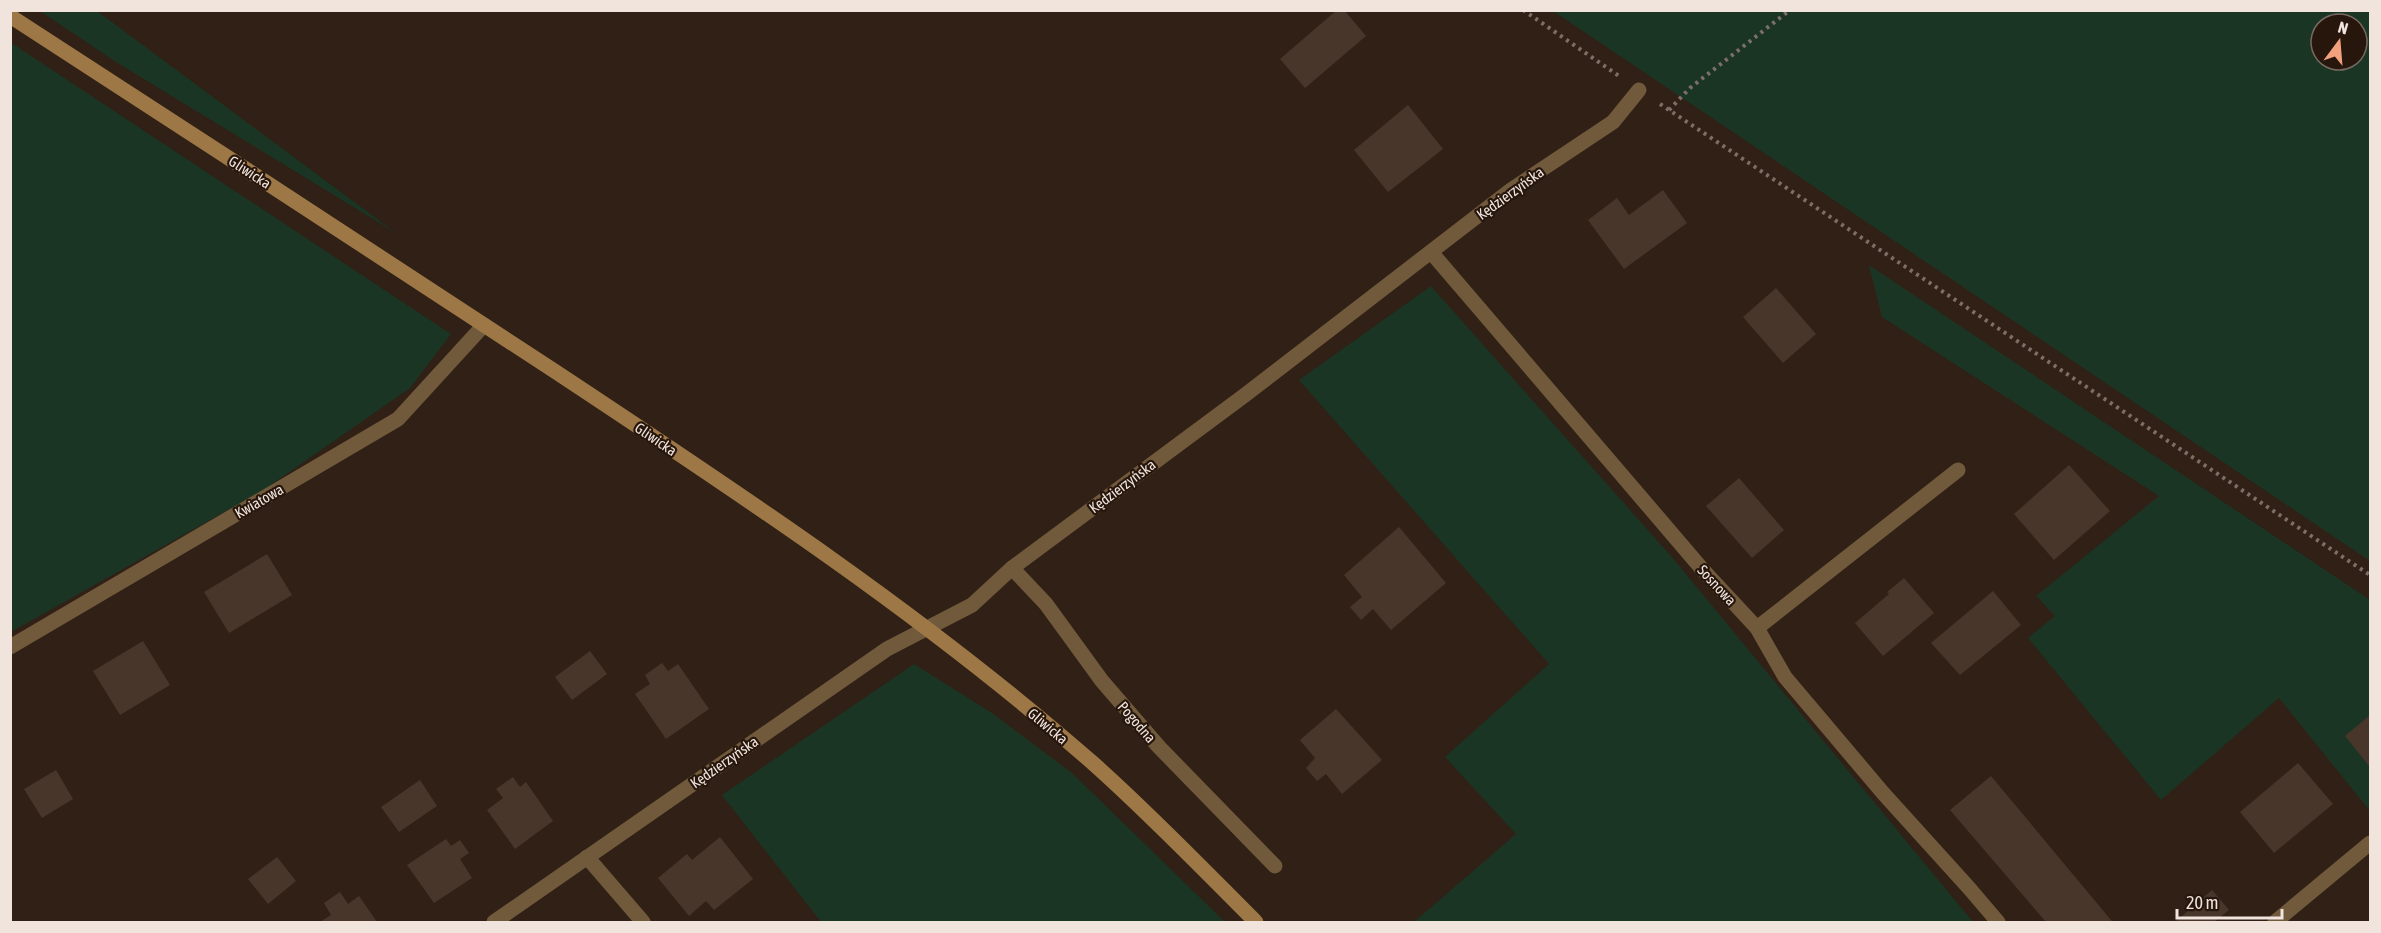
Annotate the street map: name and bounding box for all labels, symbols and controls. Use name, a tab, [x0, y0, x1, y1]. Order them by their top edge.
north arrow	[2309, 12, 2369, 72]
text: N	[2336, 18, 2350, 38]
street label: Gliwicka	[226, 152, 274, 192]
street label: Kędzierzyńska	[1473, 163, 1547, 223]
street label: Gliwicka	[632, 419, 680, 459]
street label: Kędzierzyńska	[1085, 456, 1159, 516]
street label: Kwiatowa	[232, 480, 286, 522]
street label: Sosnowa	[1694, 561, 1740, 609]
street label: Pogodna	[1115, 698, 1159, 746]
street label: Gliwicka	[1025, 704, 1071, 748]
street label: Kędzierzyńska	[687, 732, 761, 792]
scale bar	[2177, 882, 2282, 920]
text: 20 m	[2186, 892, 2218, 913]

